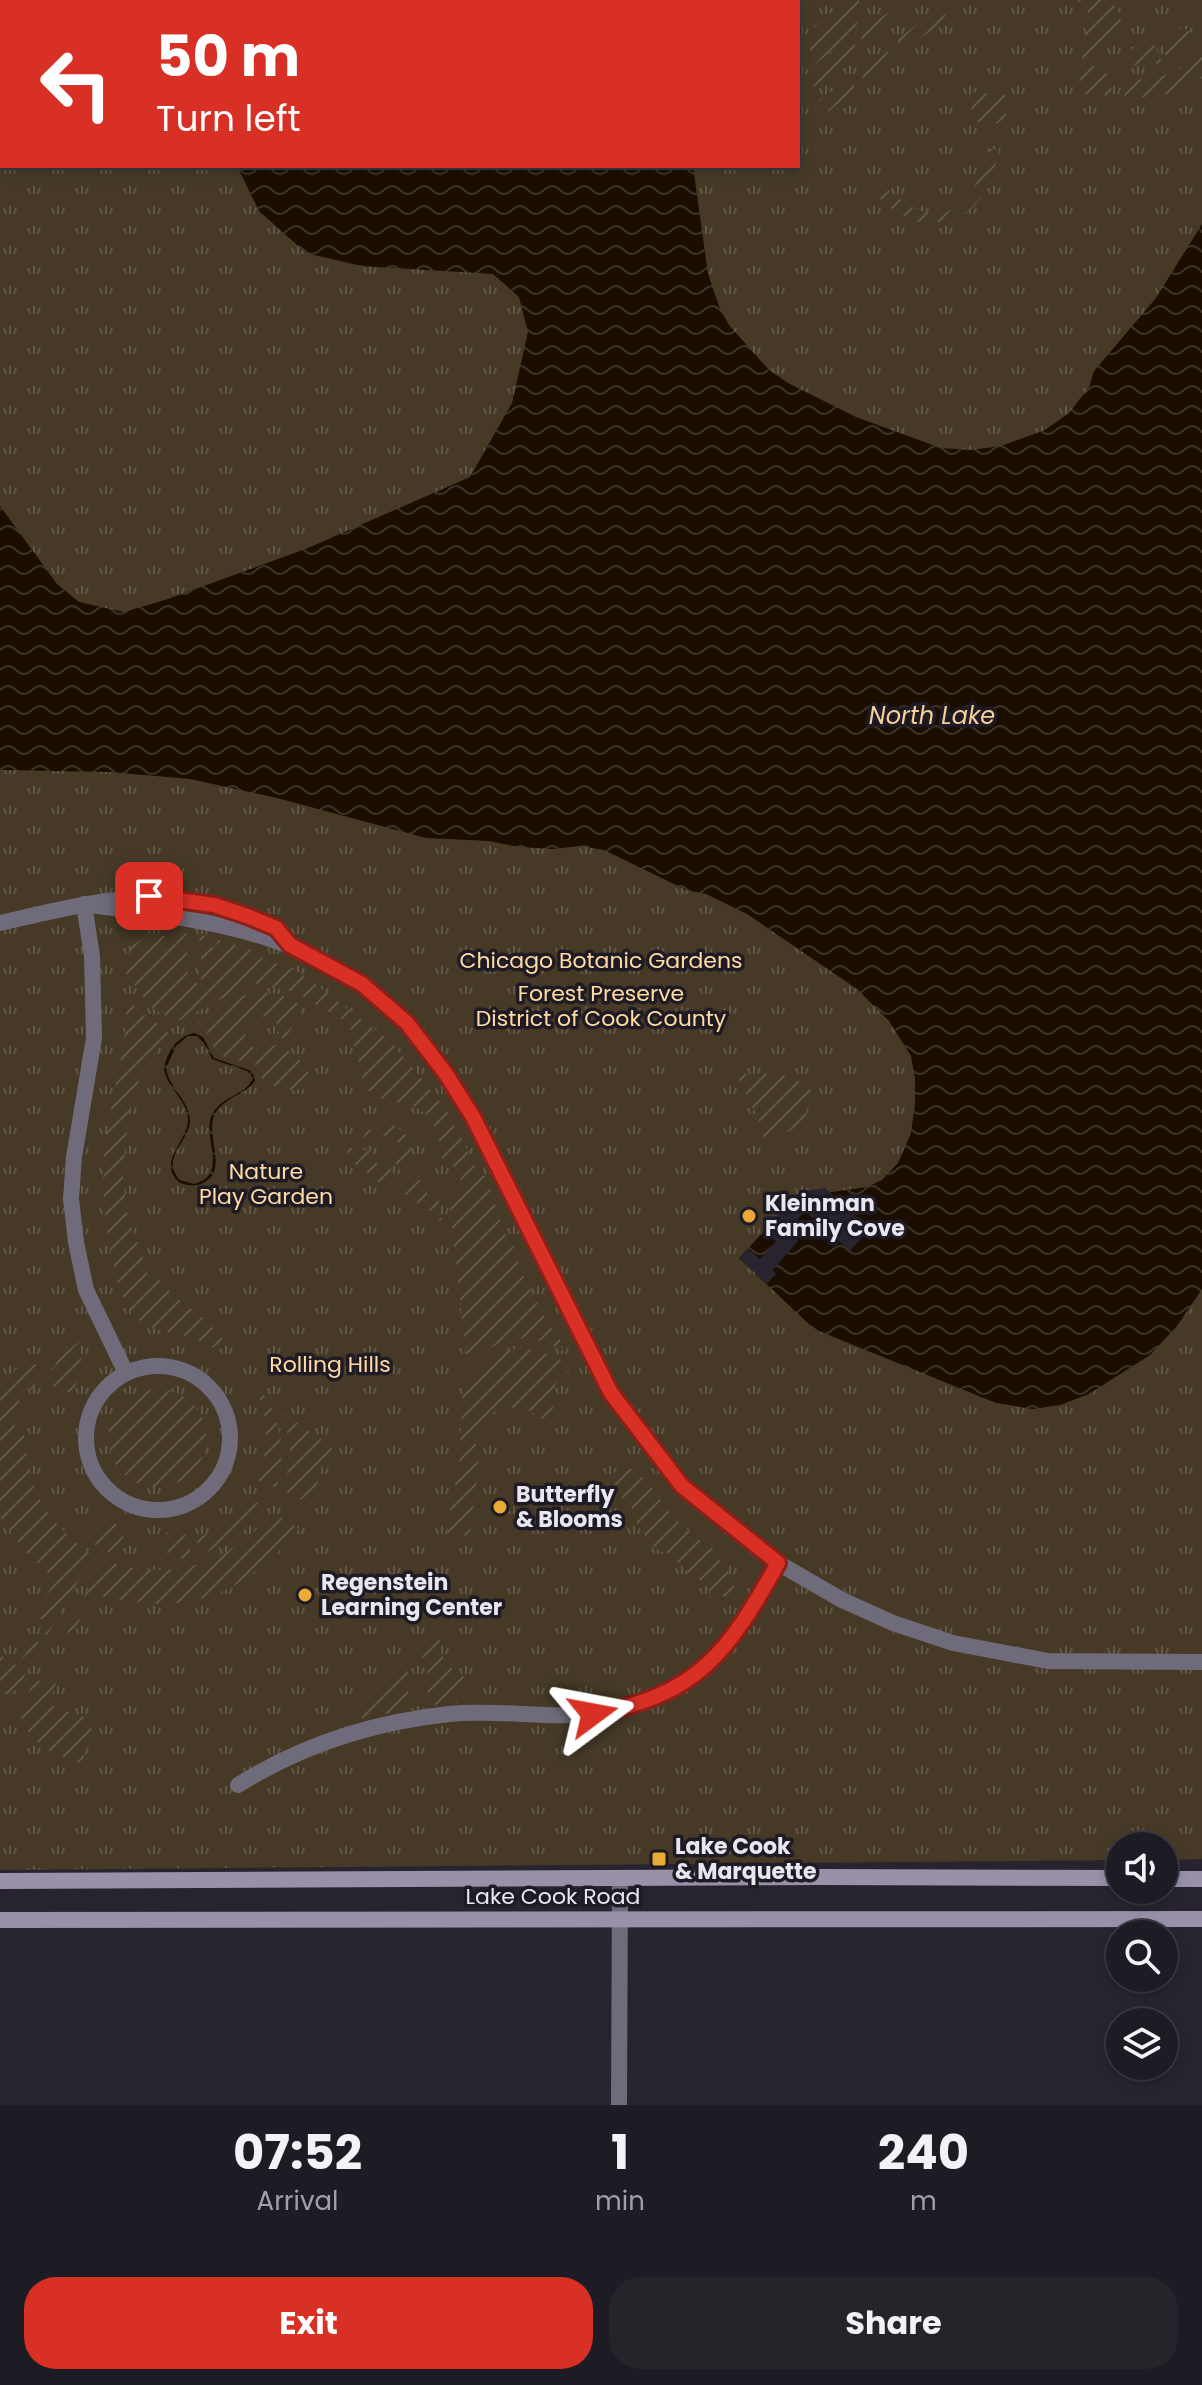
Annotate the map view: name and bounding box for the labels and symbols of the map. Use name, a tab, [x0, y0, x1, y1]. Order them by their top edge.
water label: North Lake	[869, 699, 995, 732]
pin	[115, 862, 183, 930]
park label: Chicago Botanic Gardens	[460, 945, 742, 976]
park label: Forest Preserve District of Cook County	[476, 978, 727, 1034]
park label: Nature Play Garden	[199, 1156, 333, 1212]
place label: Kleinman Family Cove	[765, 1188, 905, 1244]
marker: Kleinman Family Cove	[740, 1207, 758, 1225]
park label: Rolling Hills	[269, 1349, 391, 1380]
place label: Butterfly & Blooms	[516, 1479, 623, 1535]
marker: Butterfly & Blooms	[491, 1498, 509, 1516]
place label: Regenstein Learning Center	[321, 1567, 502, 1623]
marker: Regenstein Learning Center	[296, 1586, 314, 1604]
position arrow	[551, 1672, 635, 1756]
place label: Lake Cook & Marquette	[675, 1831, 817, 1887]
marker: Lake Cook & Marquette	[650, 1850, 668, 1868]
street label: Lake Cook Road	[466, 1881, 640, 1912]

